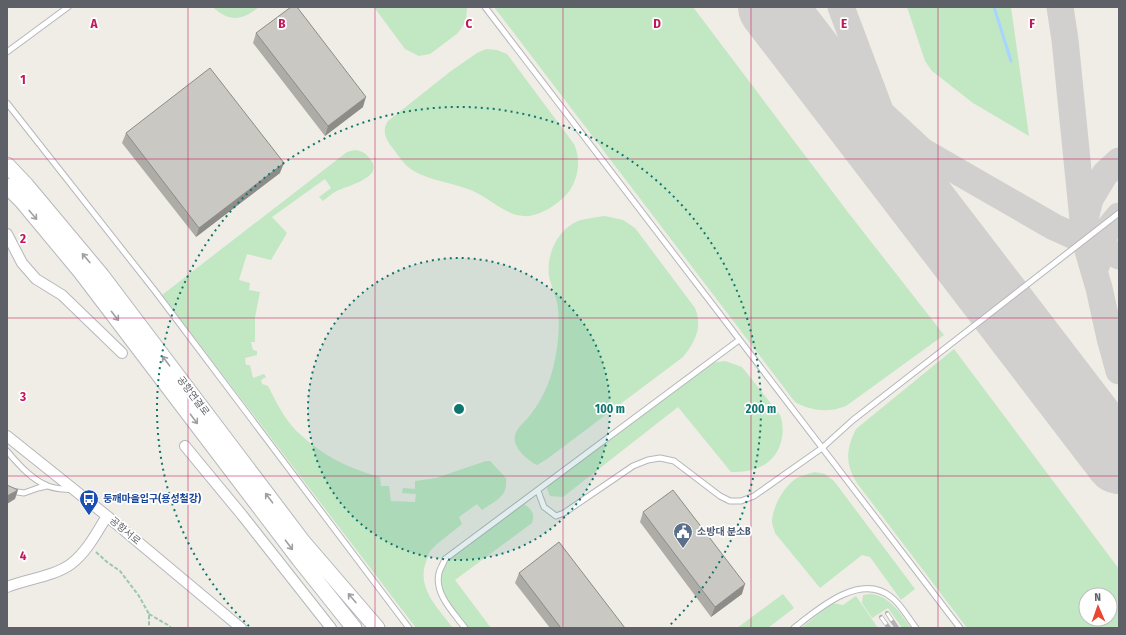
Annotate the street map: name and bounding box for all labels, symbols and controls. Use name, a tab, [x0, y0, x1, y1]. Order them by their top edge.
text: A	[89, 16, 98, 31]
text: B	[278, 16, 286, 31]
text: C	[466, 16, 473, 31]
text: D	[653, 16, 661, 31]
text: E	[841, 16, 847, 31]
text: F	[1029, 16, 1035, 31]
text: 1	[20, 72, 26, 87]
one-way arrow	[29, 209, 38, 220]
text: 2	[19, 231, 26, 246]
one-way arrow	[82, 252, 91, 263]
one-way arrow	[110, 310, 119, 321]
one-way arrow	[162, 355, 170, 366]
street label: 공항연결로	[174, 374, 212, 418]
text: 3	[19, 389, 26, 404]
centre of rings	[452, 402, 466, 416]
text: 100 m	[595, 402, 625, 416]
text: 200 m	[745, 402, 776, 416]
one-way arrow	[190, 414, 198, 425]
bus stop icon: 둥깨마을입구(용성철강)	[78, 488, 100, 516]
place label: 둥깨마을입구(용성철강)	[103, 492, 201, 505]
one-way arrow	[265, 492, 274, 503]
street label: 공항서로	[107, 515, 143, 547]
public building icon: 소방대 분소B	[672, 521, 694, 549]
place label: 소방대 분소B	[697, 526, 751, 538]
one-way arrow	[285, 540, 293, 551]
text: 4	[20, 548, 27, 563]
north arrow	[1078, 587, 1118, 627]
text: N	[1094, 591, 1101, 604]
one-way arrow	[347, 593, 356, 604]

